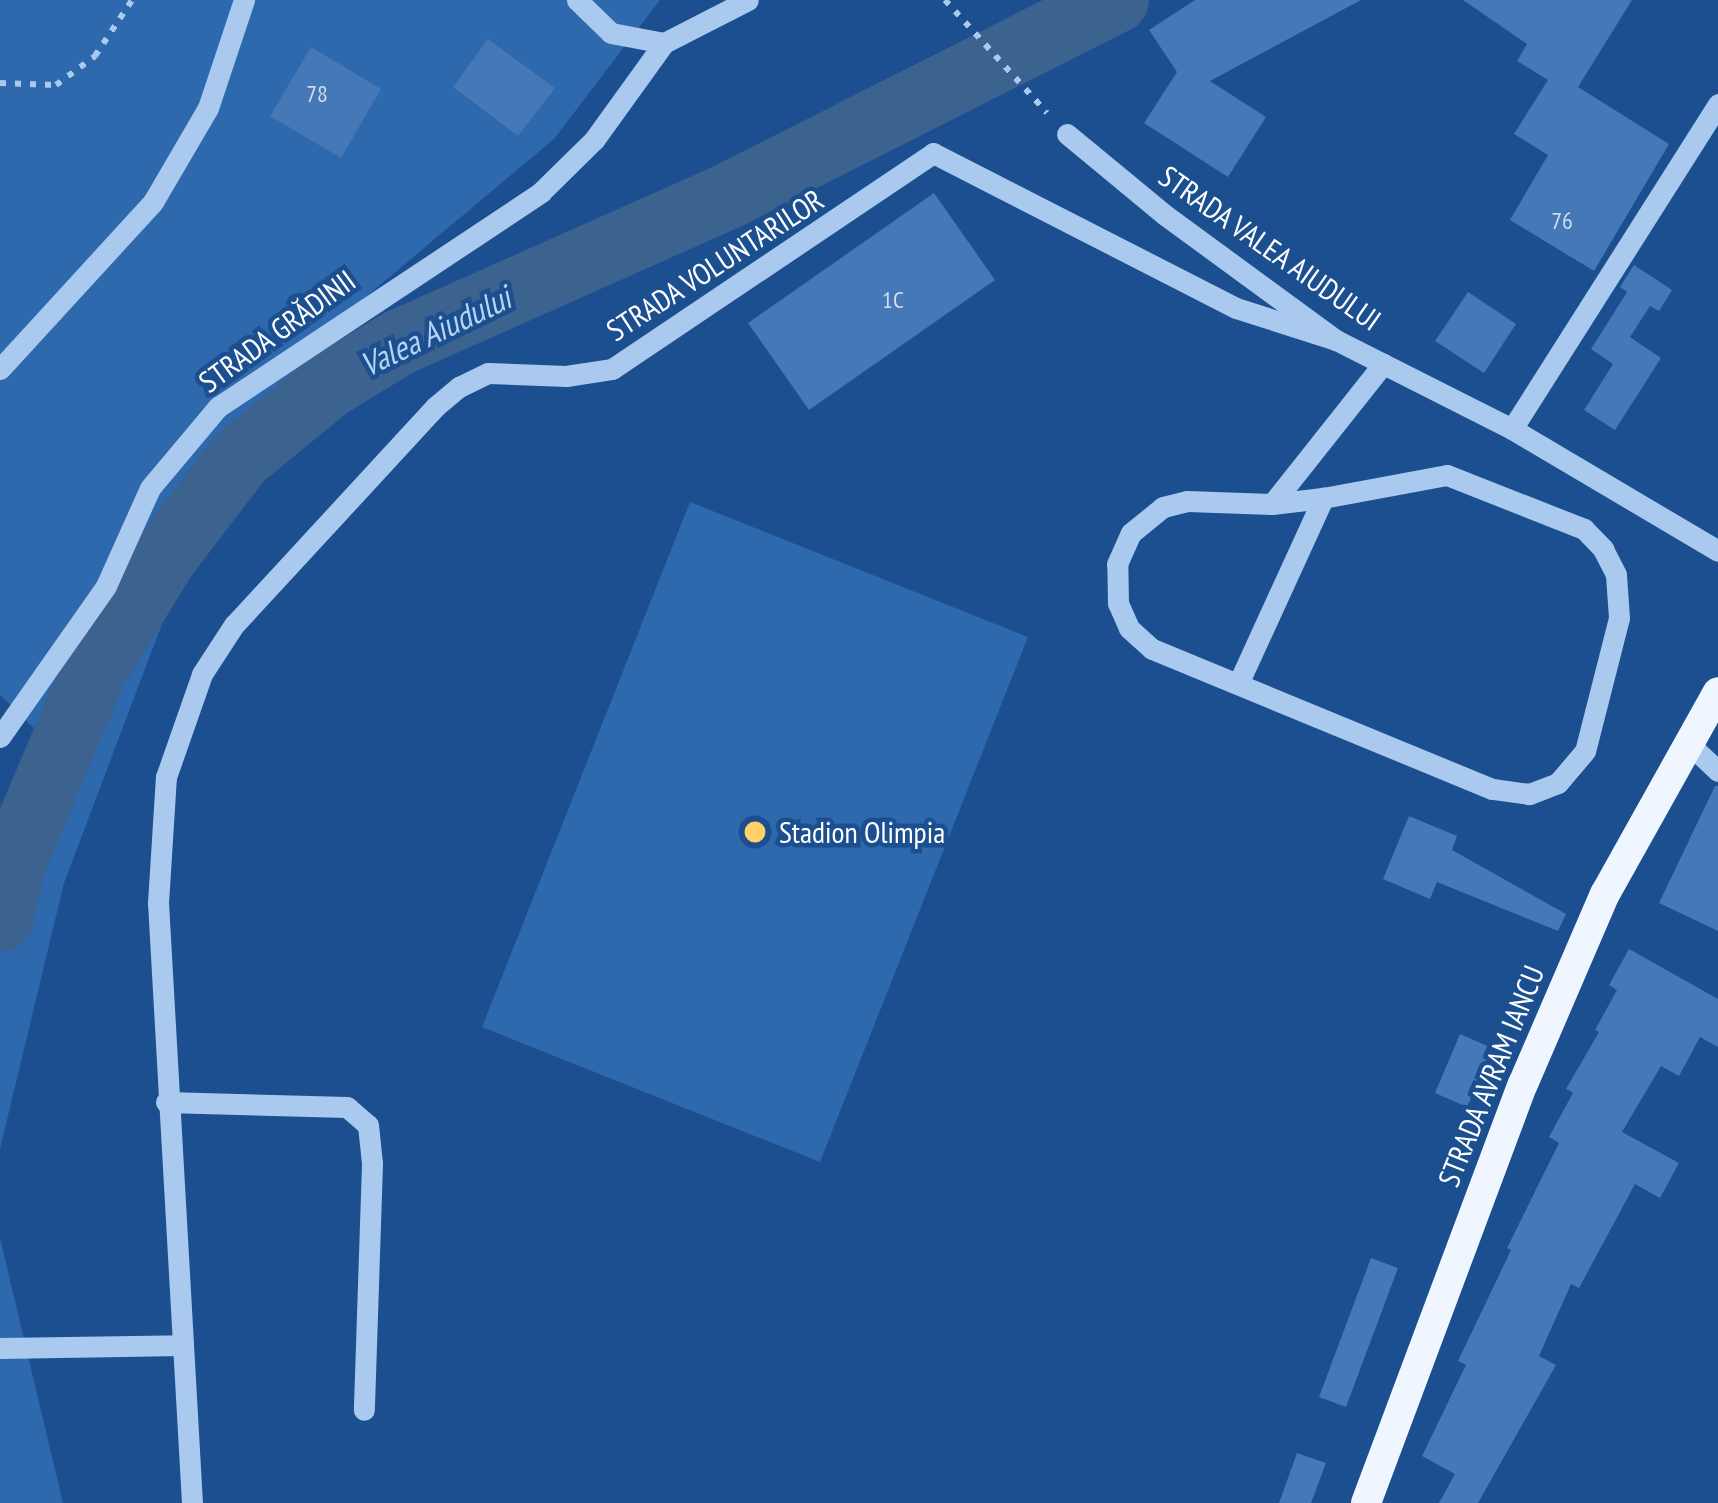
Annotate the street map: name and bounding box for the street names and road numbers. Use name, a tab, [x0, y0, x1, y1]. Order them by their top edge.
street label: STRADA VALEA AIUDULUI	[1151, 157, 1389, 339]
street label: STRADA VOLUNTARILOR	[599, 181, 831, 349]
street label: STRADA GRĂDINII	[191, 262, 363, 400]
street label: STRADA AVRAM IANCU	[1430, 959, 1552, 1193]

